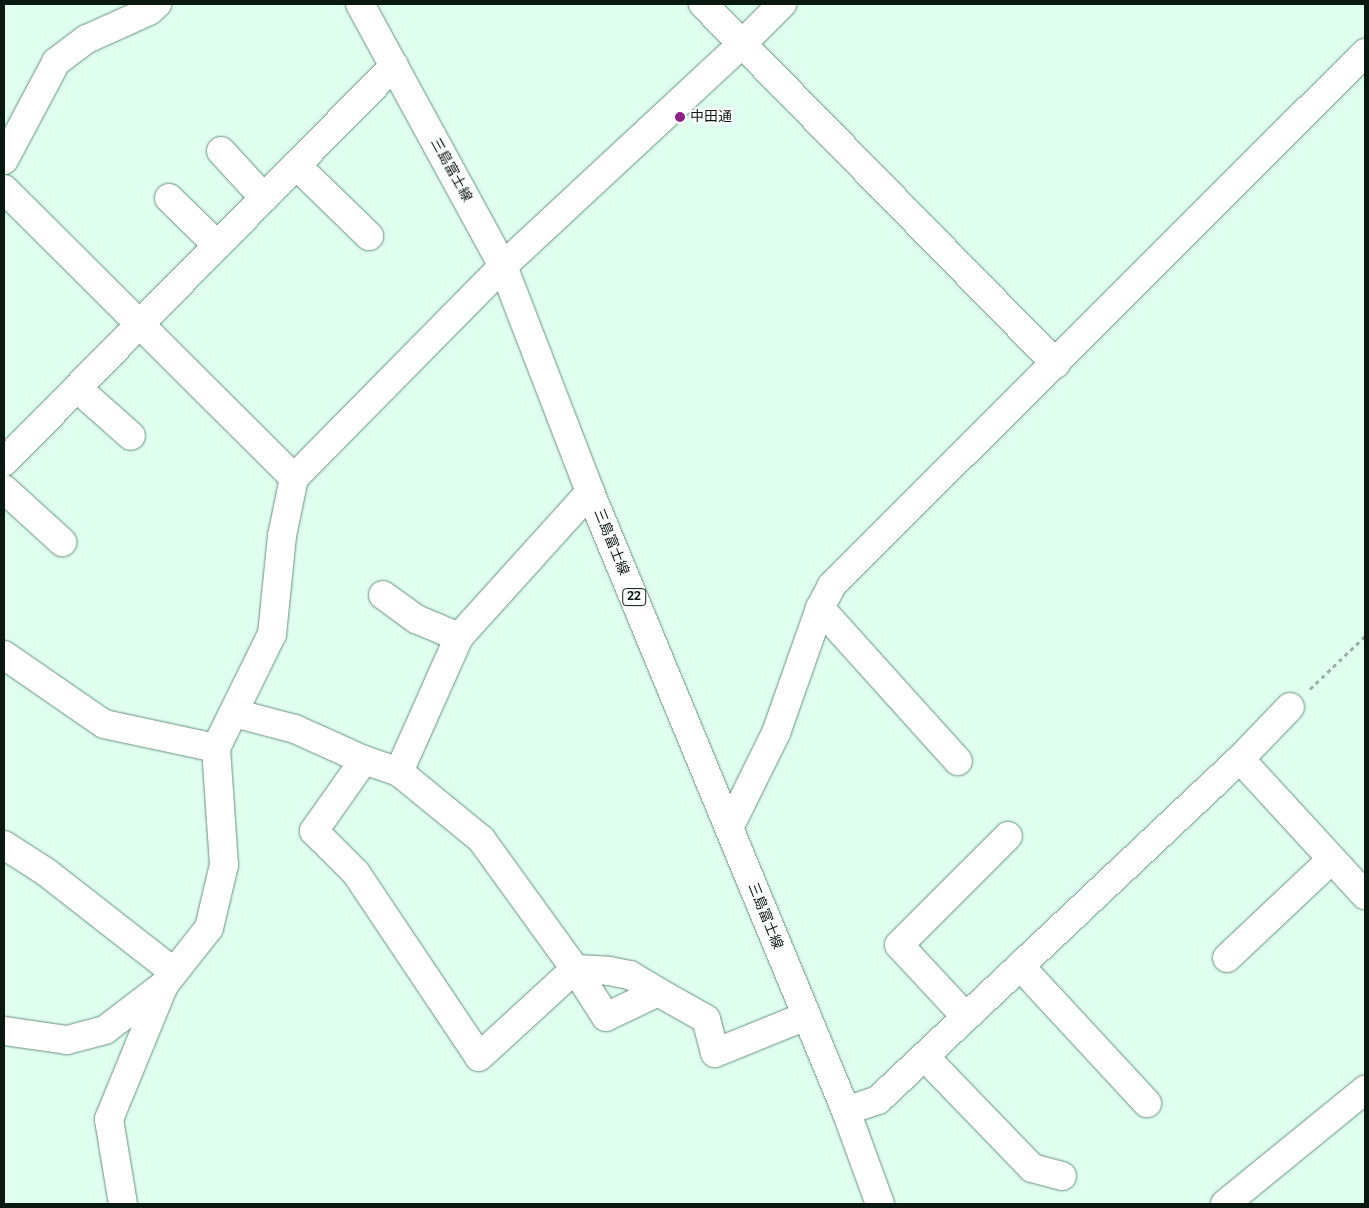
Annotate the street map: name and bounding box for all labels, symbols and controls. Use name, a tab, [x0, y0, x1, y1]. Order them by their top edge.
place label: 中田通	[690, 109, 732, 125]
marker: 中田通	[674, 111, 686, 123]
street label: 三島富士線	[427, 135, 475, 205]
street label: 三島富士線	[590, 506, 632, 578]
road number: 22	[622, 588, 646, 606]
street label: 三島富士線	[744, 880, 786, 952]

